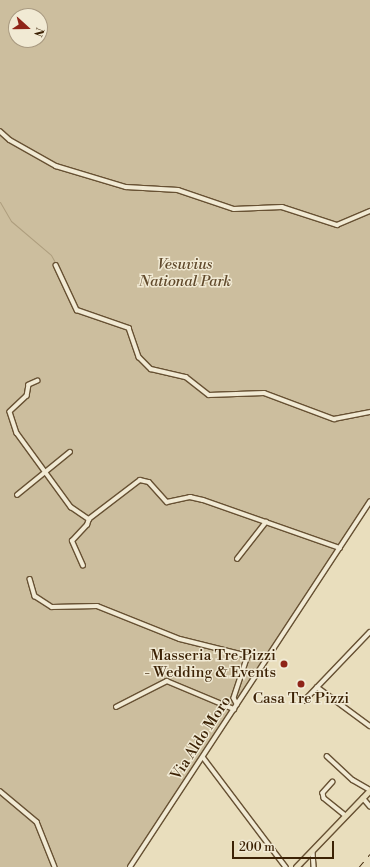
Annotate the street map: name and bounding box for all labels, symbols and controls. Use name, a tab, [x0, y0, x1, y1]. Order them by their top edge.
north arrow	[8, 8, 48, 48]
text: N	[30, 25, 46, 39]
park label: Vesuvius National Park	[139, 255, 231, 290]
place label: Masseria Tre Pizzi - Wedding & Events	[144, 646, 276, 681]
marker: Masseria Tre Pizzi - Wedding & Events	[279, 659, 289, 669]
marker: Casa Tre Pizzi	[296, 679, 306, 689]
place label: Casa Tre Pizzi	[253, 690, 349, 708]
street label: Via Aldo Moro	[167, 693, 235, 783]
scale bar	[234, 833, 336, 859]
text: 200 m	[239, 840, 275, 855]

